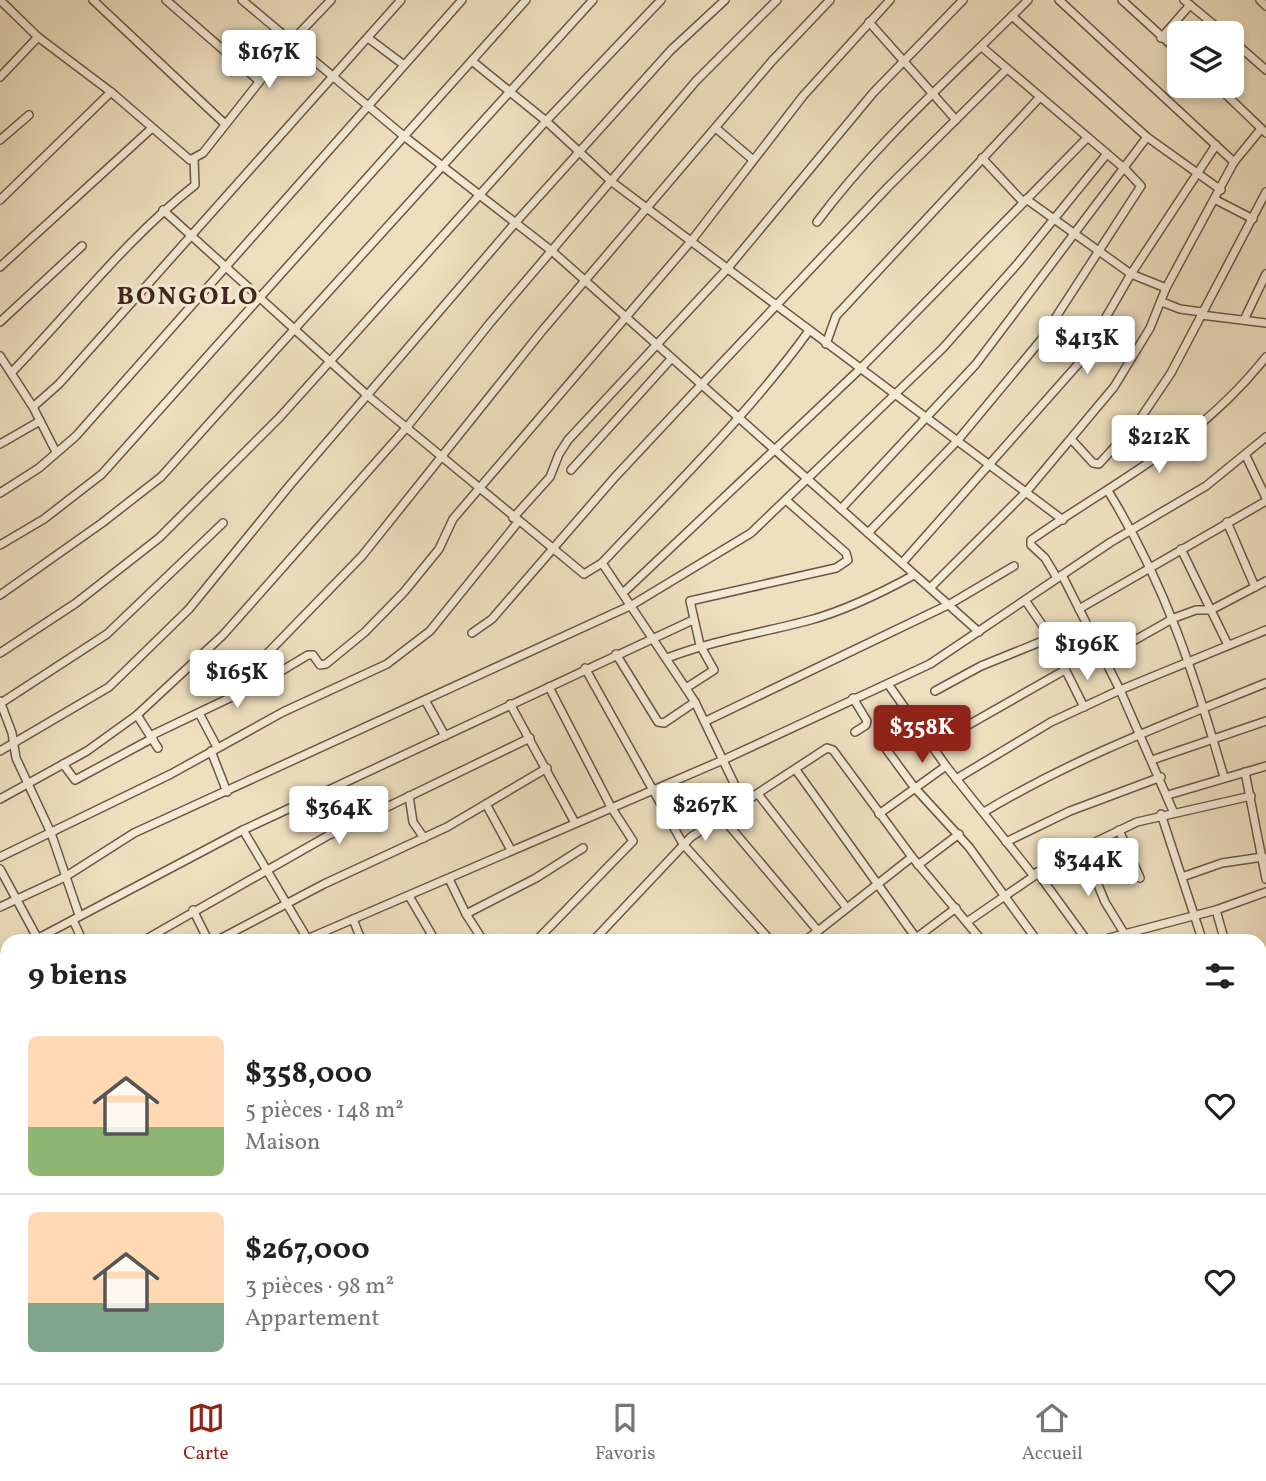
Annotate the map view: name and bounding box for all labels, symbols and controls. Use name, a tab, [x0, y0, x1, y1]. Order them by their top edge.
map controls	[1167, 21, 1244, 98]
button: layers	[1167, 21, 1244, 98]
pin: $167K	[220, 31, 318, 90]
text: $167K	[238, 37, 300, 69]
district label: BONGOLO	[117, 279, 259, 315]
pin: $413K	[1038, 316, 1136, 376]
text: $413K	[1055, 323, 1119, 355]
pin: $212K	[1110, 416, 1208, 475]
text: $212K	[1128, 422, 1190, 454]
pin: $196K	[1038, 622, 1136, 682]
text: $196K	[1055, 629, 1119, 661]
pin: $165K	[188, 650, 286, 710]
text: $165K	[206, 657, 268, 689]
pin: $358K	[873, 706, 971, 765]
text: $358K	[890, 712, 954, 744]
pin: $267K	[656, 784, 754, 843]
pin: $364K	[290, 786, 388, 846]
text: $267K	[672, 790, 738, 822]
text: $364K	[305, 793, 373, 825]
pin: $344K	[1039, 838, 1137, 898]
text: $344K	[1053, 845, 1123, 877]
text: 9 biens	[28, 955, 127, 997]
icon: filters	[1201, 957, 1239, 995]
text: $358,000	[245, 1053, 372, 1095]
icon: home	[84, 1064, 168, 1148]
icon: heart	[1201, 1087, 1239, 1125]
text: 5 pièces · 148 m²	[245, 1095, 404, 1127]
text: Maison	[245, 1127, 321, 1159]
text: $267,000	[245, 1229, 370, 1271]
icon: home	[84, 1240, 168, 1324]
icon: heart	[1201, 1263, 1239, 1301]
text: 3 pièces · 98 m²	[245, 1271, 394, 1303]
text: Appartement	[245, 1303, 380, 1335]
tab: Carte	[183, 1399, 229, 1467]
tab: Favoris	[595, 1399, 655, 1467]
tab: Accueil	[1022, 1399, 1083, 1467]

